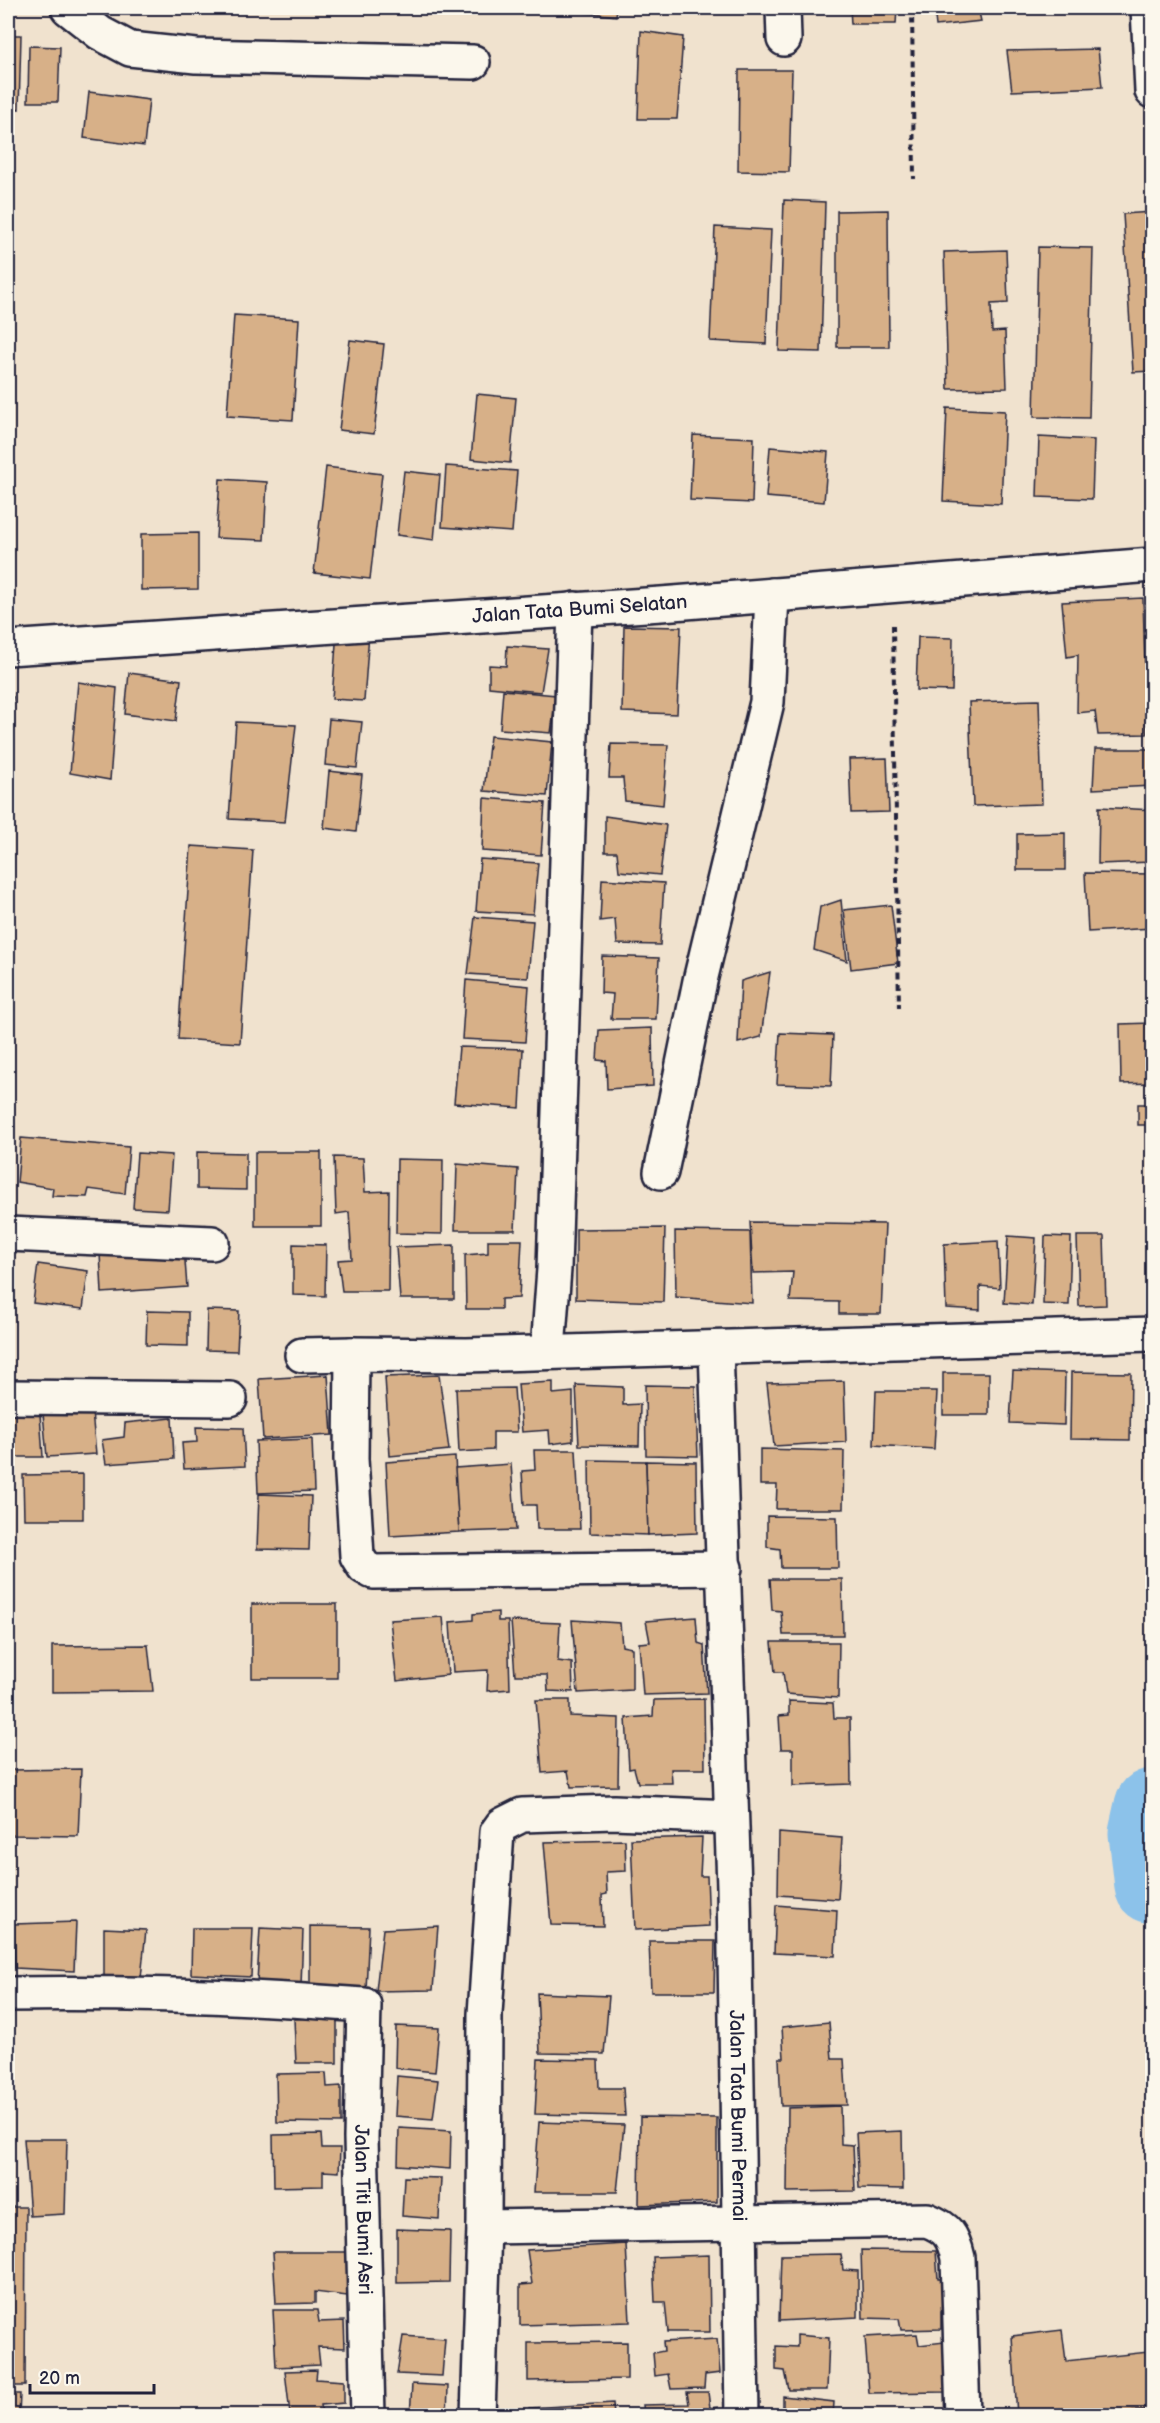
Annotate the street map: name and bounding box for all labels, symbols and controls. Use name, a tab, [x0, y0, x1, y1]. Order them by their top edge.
street label: Jalan Tata Bumi Selatan	[471, 590, 688, 629]
street label: Jalan Tata Bumi Permai	[724, 2010, 751, 2222]
street label: Jalan Titi Bumi Asri	[349, 2124, 377, 2295]
scale bar	[30, 2357, 154, 2395]
text: 20 m	[39, 2368, 80, 2389]

